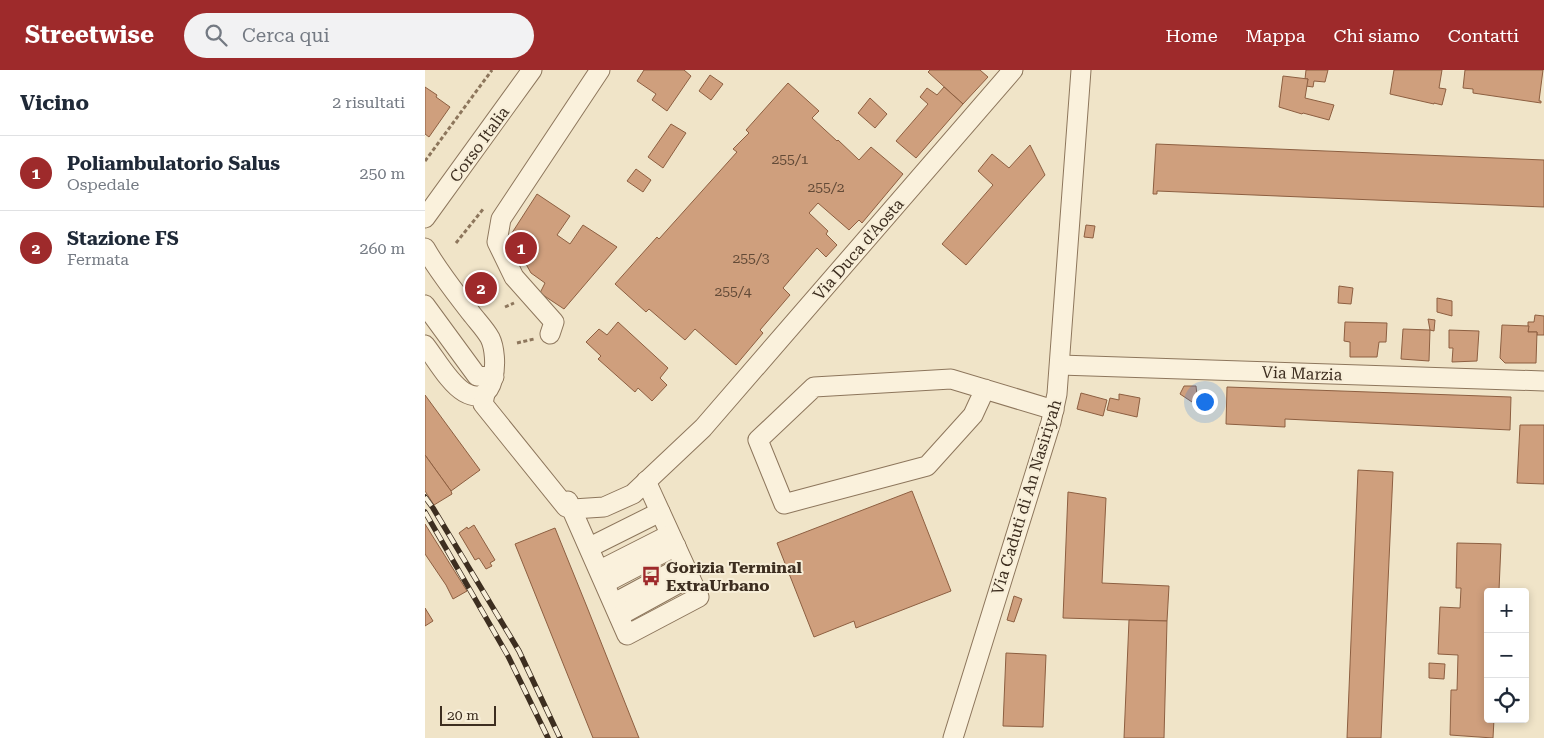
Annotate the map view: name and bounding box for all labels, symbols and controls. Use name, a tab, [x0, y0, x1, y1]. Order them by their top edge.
search box	[184, 13, 534, 58]
text: Streetwise	[25, 21, 154, 49]
icon: search	[202, 21, 230, 49]
text: Cerca qui	[242, 24, 330, 47]
text: Home	[1165, 25, 1218, 46]
text: Mappa	[1246, 25, 1305, 46]
text: Chi siamo	[1333, 25, 1420, 46]
text: Contatti	[1448, 25, 1519, 46]
text: Vicino	[20, 91, 89, 115]
text: 2 risultati	[332, 93, 405, 112]
street label: Corso Italia	[446, 103, 513, 186]
house number: 255/1	[771, 151, 809, 167]
text: Poliambulatorio Salus	[67, 152, 280, 175]
text: 1	[32, 164, 40, 183]
text: 250 m	[359, 164, 405, 183]
text: Ospedale	[67, 175, 139, 194]
house number: 255/2	[807, 179, 845, 195]
street label: Via Duca d'Aosta	[809, 194, 908, 304]
text: Stazione FS	[67, 227, 179, 250]
pin: 1	[505, 229, 537, 267]
text: 2	[32, 239, 40, 258]
text: 260 m	[359, 239, 405, 258]
text: Fermata	[67, 250, 129, 269]
house number: 255/3	[732, 250, 770, 266]
pin: 2	[465, 269, 497, 307]
house number: 255/4	[714, 283, 752, 299]
street label: Via Marzia	[1261, 363, 1343, 384]
your location	[1192, 389, 1218, 415]
street label: Via Caduti di An Nasiriyah	[988, 397, 1065, 597]
place label: Gorizia Terminal ExtraUrbano	[666, 558, 802, 595]
bus stop icon: Gorizia Terminal ExtraUrbano	[640, 565, 662, 587]
map controls	[1484, 588, 1529, 723]
button: +	[1484, 588, 1529, 633]
button: −	[1484, 633, 1529, 678]
button: locate	[1484, 678, 1529, 723]
scale bar	[440, 703, 496, 726]
text: 20 m	[447, 707, 479, 723]

